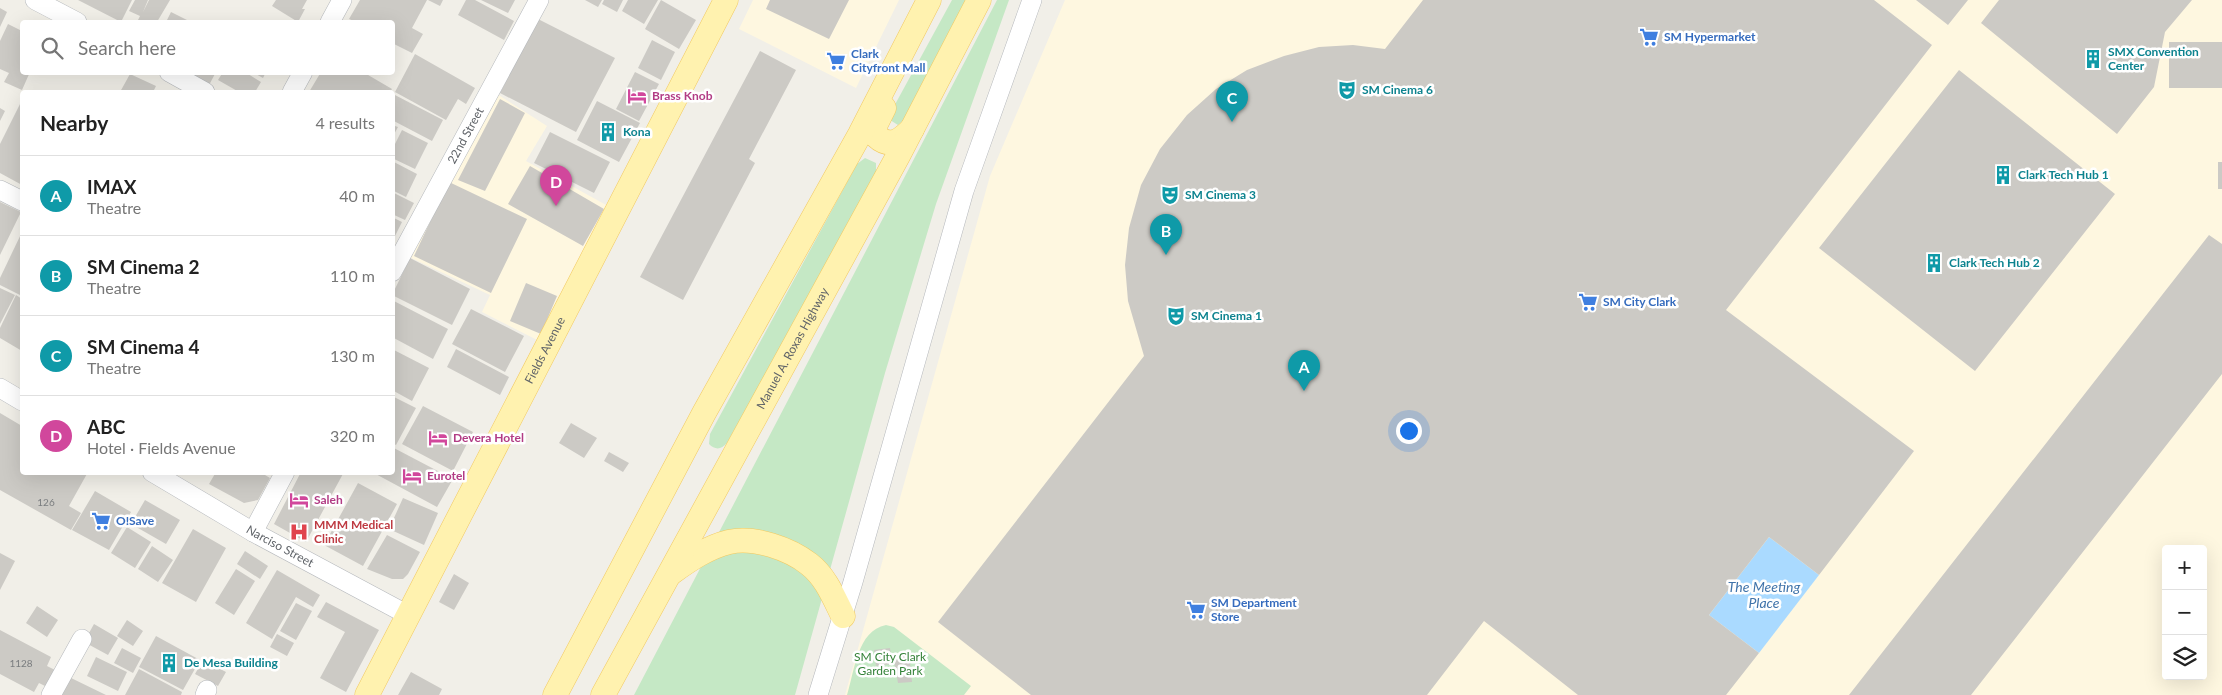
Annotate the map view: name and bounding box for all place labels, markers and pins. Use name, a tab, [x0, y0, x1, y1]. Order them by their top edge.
supermarket icon: SM Hypermarket	[1638, 26, 1660, 48]
place label: SM Hypermarket	[1664, 29, 1756, 44]
place label: SMX Convention Center	[2108, 44, 2199, 73]
place label: Clark Cityfront Mall	[851, 46, 926, 75]
building icon: SMX Convention Center	[2082, 48, 2104, 70]
supermarket icon: Clark Cityfront Mall	[825, 50, 847, 72]
theatre icon: SM Cinema 6	[1336, 79, 1358, 101]
pin: C	[1216, 81, 1248, 122]
place label: SM Cinema 6	[1362, 82, 1433, 97]
hotel icon: Brass Knob	[626, 85, 648, 107]
place label: Brass Knob	[652, 88, 713, 103]
building icon: Kona	[597, 121, 619, 143]
place label: Kona	[623, 124, 651, 139]
building icon: Clark Tech Hub 1	[1992, 164, 2014, 186]
pin: D	[540, 165, 572, 206]
place label: Clark Tech Hub 1	[2018, 167, 2109, 182]
theatre icon: SM Cinema 3	[1159, 184, 1181, 206]
place label: SM Cinema 3	[1185, 187, 1256, 202]
pin: B	[1150, 214, 1182, 255]
building icon: Clark Tech Hub 2	[1923, 252, 1945, 274]
place label: Clark Tech Hub 2	[1949, 255, 2040, 270]
supermarket icon: SM City Clark	[1577, 291, 1599, 313]
place label: SM City Clark	[1603, 294, 1677, 309]
theatre icon: SM Cinema 1	[1165, 305, 1187, 327]
place label: SM Cinema 1	[1191, 308, 1262, 323]
pin: A	[1288, 350, 1320, 391]
hotel icon: Devera Hotel	[427, 427, 449, 449]
place label: Devera Hotel	[453, 430, 524, 445]
hotel icon: Eurotel	[401, 465, 423, 487]
place label: Eurotel	[427, 468, 465, 483]
hotel icon: Saleh	[288, 489, 310, 511]
place label: Saleh	[314, 492, 343, 507]
supermarket icon: O!Save	[90, 510, 112, 532]
place label: O!Save	[116, 513, 155, 528]
place label: MMM Medical Clinic	[314, 517, 393, 546]
hospital icon: MMM Medical Clinic	[288, 521, 310, 543]
place label: SM Department Store	[1211, 595, 1297, 624]
supermarket icon: SM Department Store	[1185, 599, 1207, 621]
building icon: De Mesa Building	[158, 652, 180, 674]
place label: De Mesa Building	[184, 655, 278, 670]

